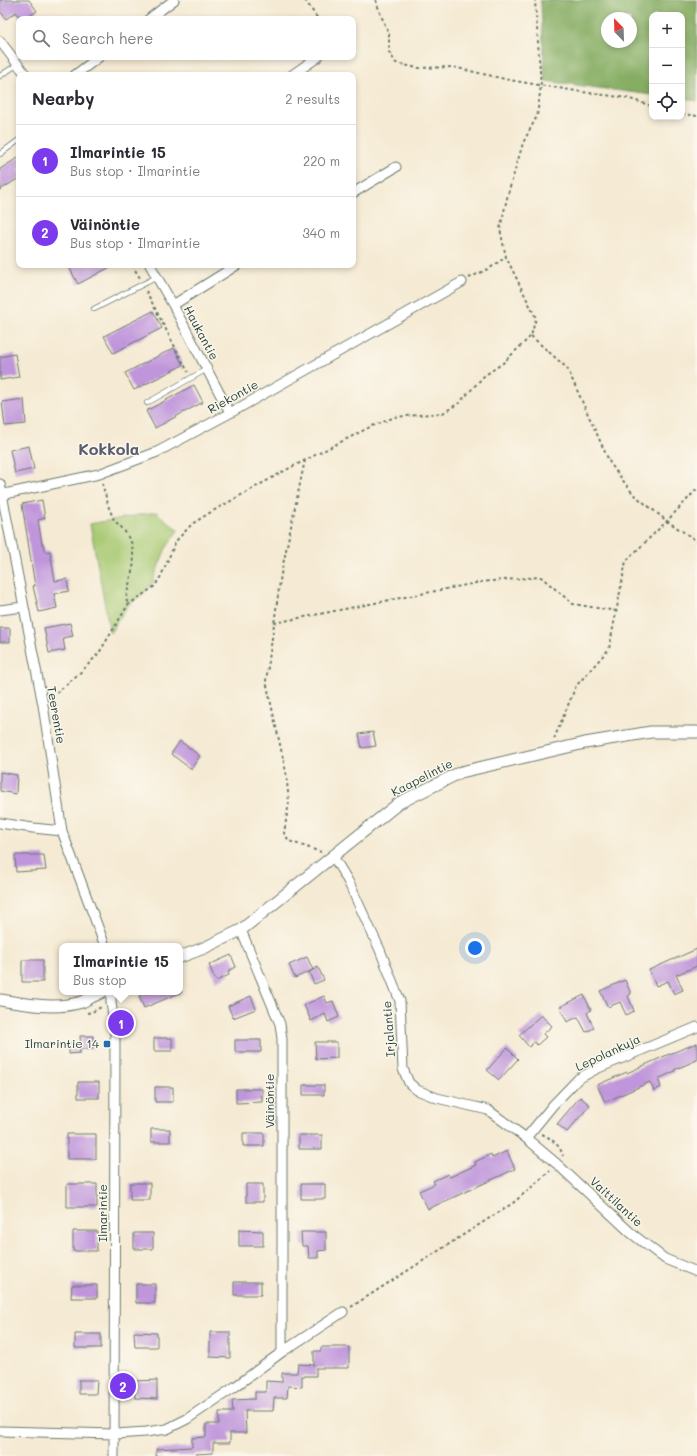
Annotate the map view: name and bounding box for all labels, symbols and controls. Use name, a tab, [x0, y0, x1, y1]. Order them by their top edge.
north arrow	[601, 12, 637, 48]
map controls	[649, 12, 685, 120]
button: +	[649, 12, 685, 48]
search box	[16, 16, 356, 60]
icon: search	[30, 27, 52, 49]
text: Search here	[62, 28, 153, 48]
button: −	[649, 48, 685, 84]
button: locate	[649, 84, 685, 120]
text: Nearby	[32, 87, 94, 109]
text: 2 results	[285, 90, 340, 107]
text: Ilmarintie 15	[70, 142, 166, 162]
text: 1	[42, 152, 48, 169]
text: 220 m	[303, 152, 340, 169]
text: Bus stop · Ilmarintie	[70, 162, 200, 179]
text: Väinöntie	[70, 214, 140, 234]
text: 2	[41, 224, 49, 241]
text: 340 m	[302, 224, 340, 241]
text: Bus stop · Ilmarintie	[70, 234, 200, 251]
street label: Haukantie	[181, 303, 223, 363]
street label: Riekontie	[204, 376, 261, 417]
district label: Kokkola	[78, 438, 140, 459]
street label: Teerentie	[44, 685, 70, 745]
street label: Kaapelintie	[388, 755, 455, 799]
your location	[465, 938, 485, 958]
popup	[59, 943, 183, 995]
text: Ilmarintie 15	[73, 951, 169, 971]
text: Bus stop	[73, 971, 127, 988]
street label: Irjalantie	[378, 1000, 398, 1058]
pin: 1	[108, 1008, 134, 1038]
street label: Lepolankuja	[573, 1030, 643, 1074]
place label: Ilmarintie 14	[25, 1035, 99, 1051]
marker: Ilmarintie 14	[102, 1039, 112, 1049]
street label: Väinöntie	[261, 1074, 277, 1128]
street label: Vaittilantie	[587, 1173, 647, 1230]
street label: Ilmarintie	[94, 1184, 110, 1242]
pin: 2	[110, 1371, 136, 1401]

